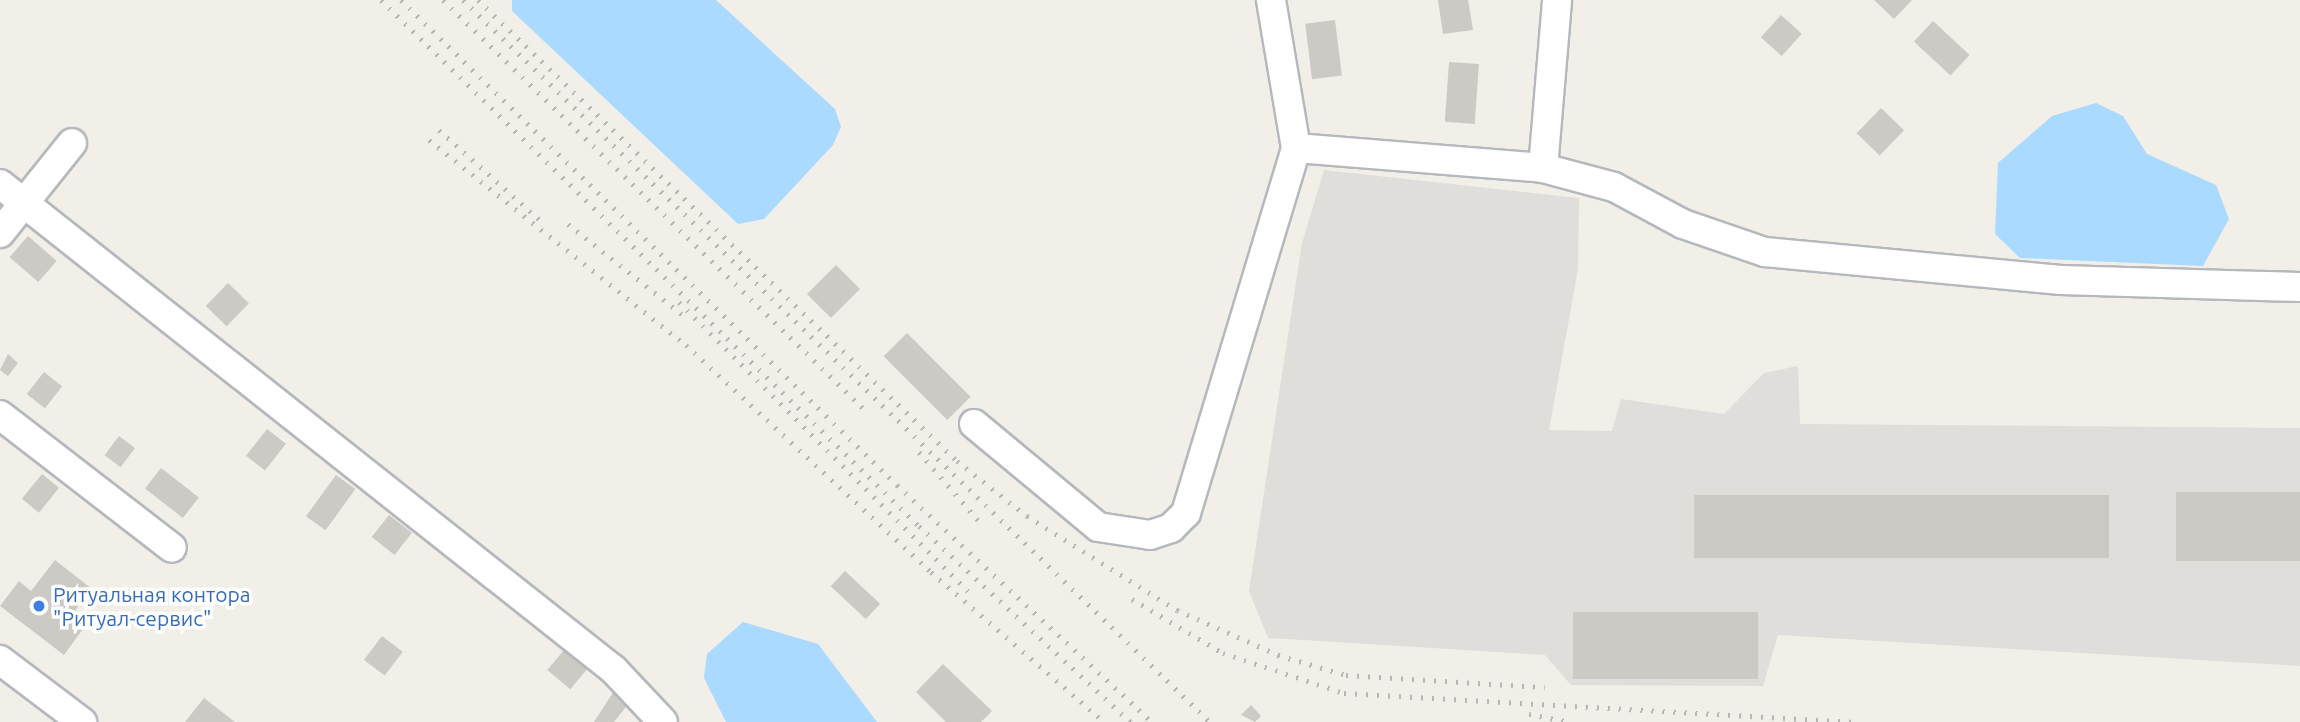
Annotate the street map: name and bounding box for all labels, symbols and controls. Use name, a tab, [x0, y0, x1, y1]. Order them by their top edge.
place label: Ритуальная контора "Ритуал-сервис"	[53, 581, 251, 631]
marker: Ритуальная контора "Ритуал-сервис"	[31, 598, 47, 614]

